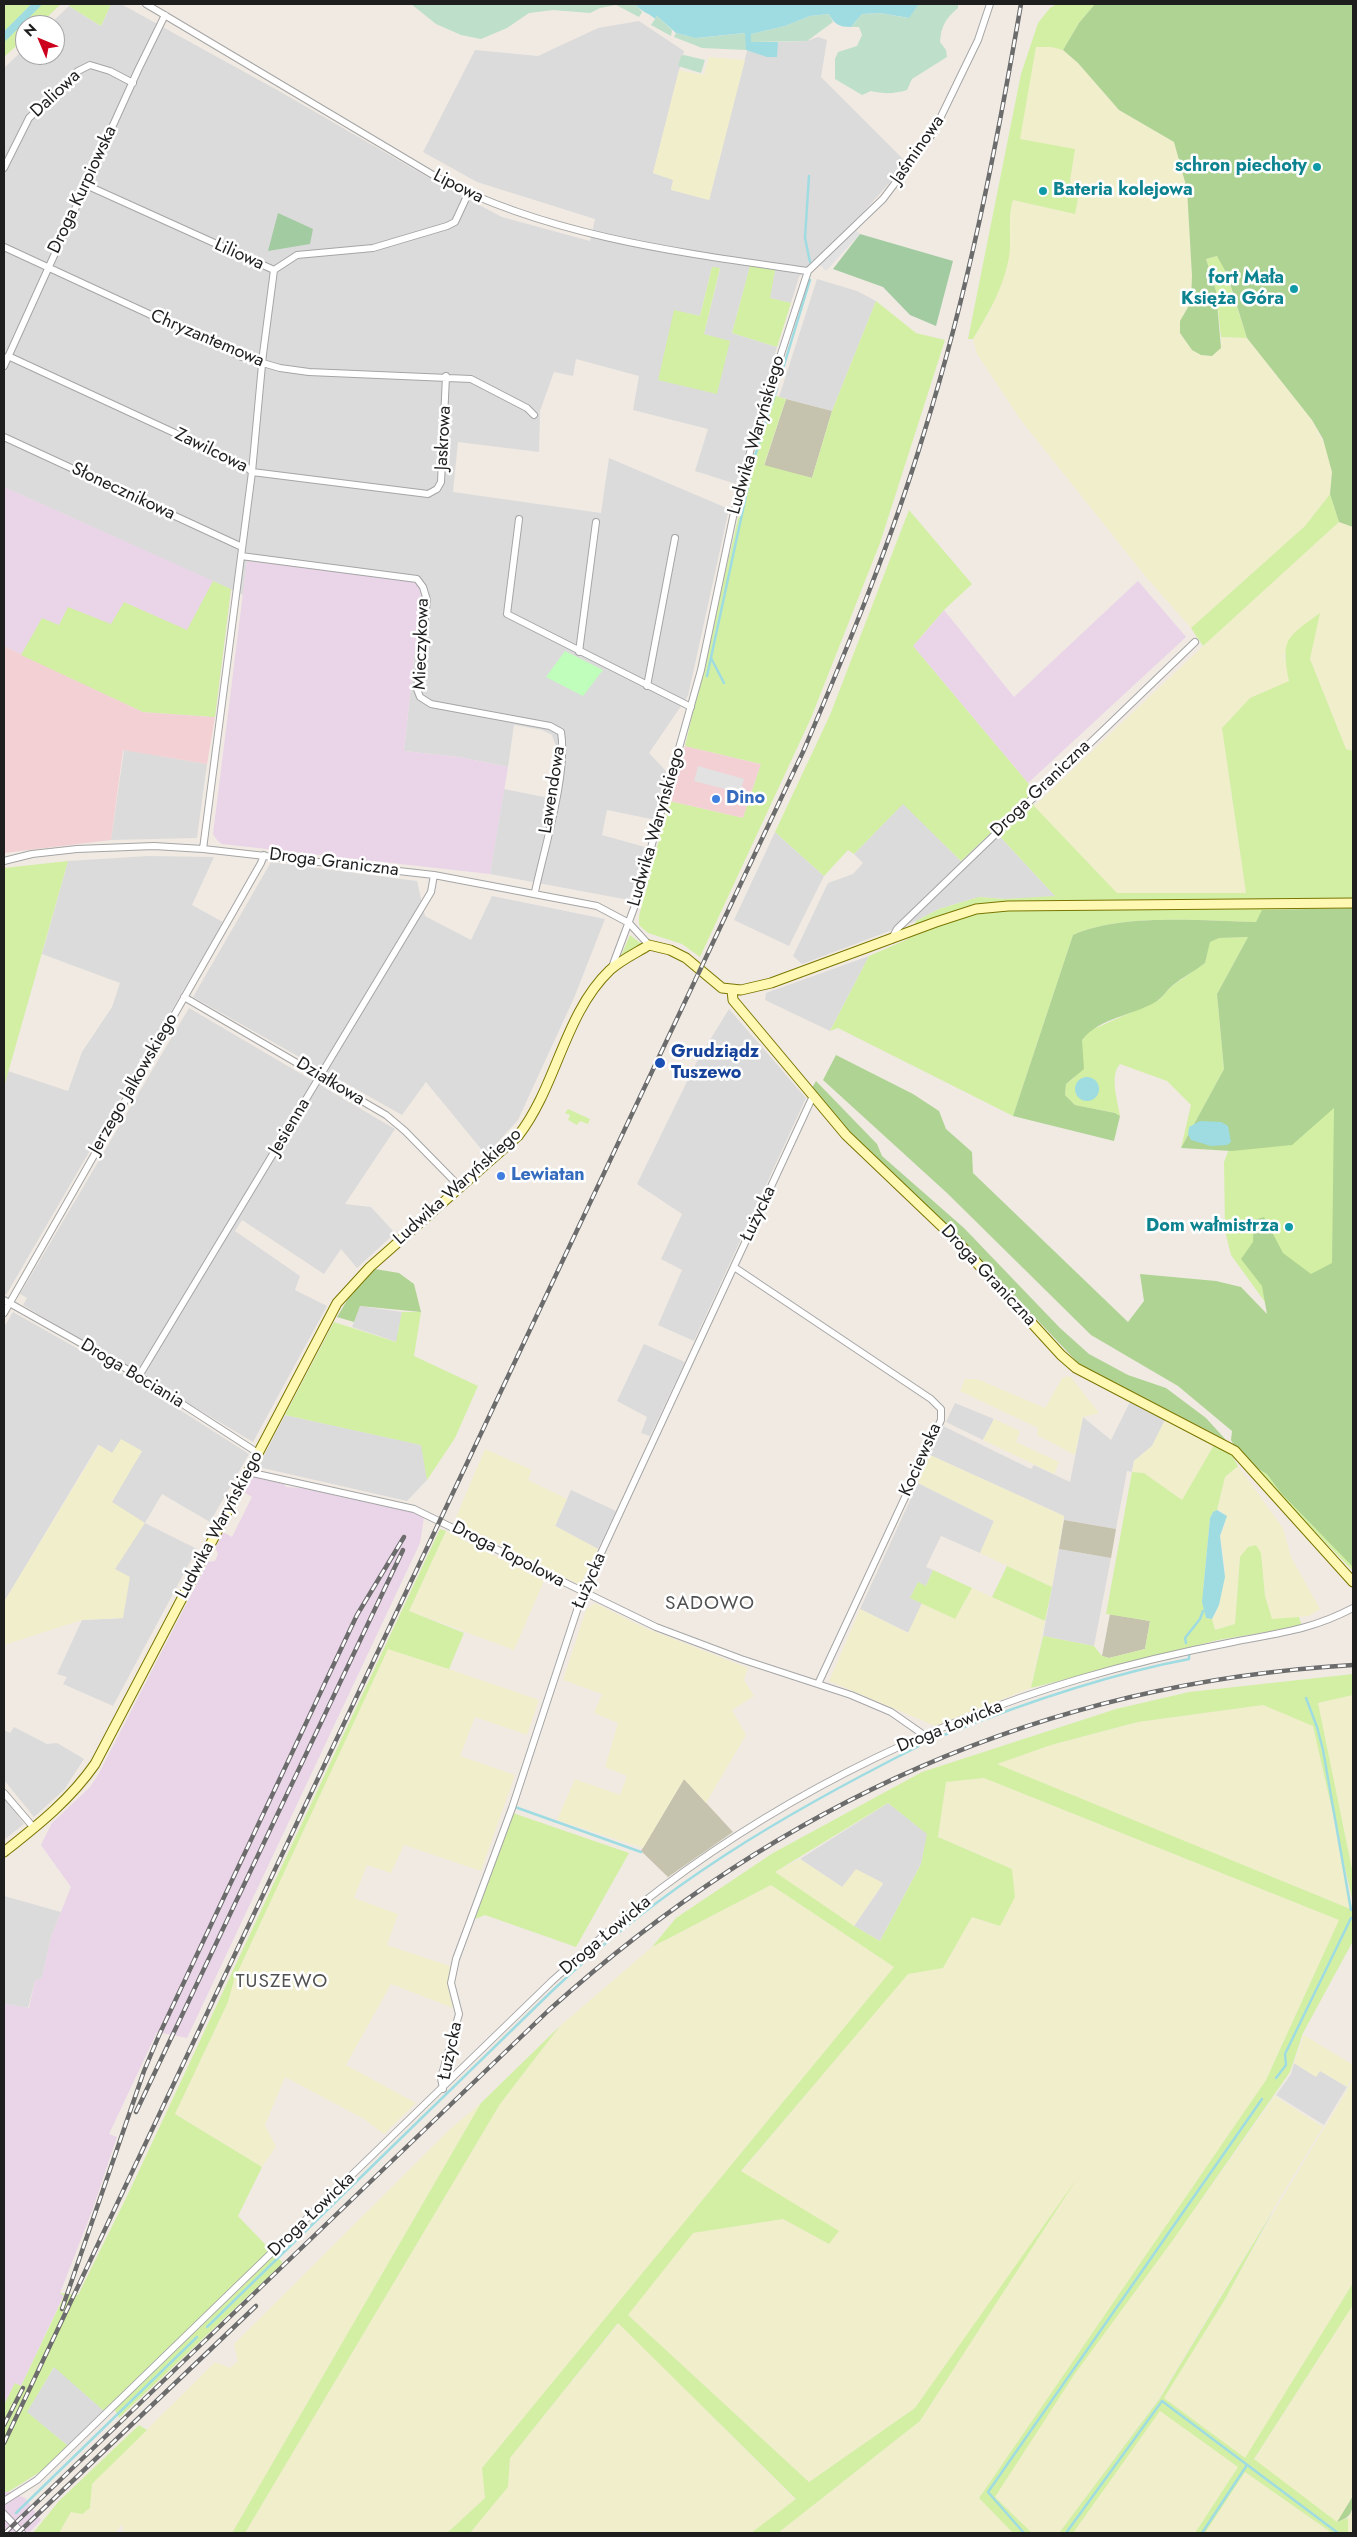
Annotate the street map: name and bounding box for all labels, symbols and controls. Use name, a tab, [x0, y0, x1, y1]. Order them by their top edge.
north arrow	[15, 15, 65, 65]
text: N	[19, 19, 41, 41]
street label: Daliowa	[27, 66, 85, 122]
street label: Jaśminowa	[887, 112, 949, 188]
street label: Droga Kurpiowska	[44, 123, 122, 257]
place label: schron piechoty	[1175, 156, 1307, 178]
marker: schron piechoty	[1311, 161, 1323, 173]
street label: Lipowa	[429, 165, 487, 209]
place label: Bateria kolejowa	[1053, 180, 1193, 202]
marker: Bateria kolejowa	[1037, 185, 1049, 197]
street label: Liliowa	[211, 235, 267, 275]
place label: fort Mała Księża Góra	[1181, 268, 1284, 310]
marker: fort Mała Księża Góra	[1288, 283, 1300, 295]
street label: Chryzantemowa	[147, 305, 267, 373]
street label: Ludwika Waryńskiego	[724, 353, 790, 517]
street label: Jaskrowa	[432, 405, 456, 471]
street label: Zawilcowa	[171, 424, 251, 478]
street label: Słonecznikowa	[68, 459, 178, 525]
street label: Mieczykowa	[410, 598, 434, 690]
street label: Droga Graniczna	[987, 736, 1095, 842]
street label: Lawendowa	[535, 745, 571, 835]
street label: Ludwika Waryńskiego	[624, 745, 690, 909]
place label: Dino	[726, 788, 765, 810]
marker: Dino	[710, 793, 722, 805]
street label: Droga Graniczna	[268, 844, 400, 882]
street label: Jerzego Jalkowskiego	[85, 1010, 183, 1158]
place label: Grudziądz Tuszewo	[671, 1042, 759, 1084]
street label: Działkowa	[292, 1053, 368, 1111]
marker: Grudziądz Tuszewo	[653, 1056, 667, 1070]
street label: Jesienna	[265, 1095, 315, 1159]
street label: Ludwika Waryńskiego	[390, 1124, 526, 1250]
place label: Lewiatan	[511, 1165, 585, 1187]
marker: Lewiatan	[495, 1170, 507, 1182]
street label: Łużycka	[737, 1183, 781, 1245]
place label: Dom wałmistrza	[1146, 1216, 1279, 1238]
street label: Droga Graniczna	[936, 1221, 1040, 1331]
marker: Dom wałmistrza	[1283, 1221, 1295, 1233]
street label: Droga Bociania	[76, 1335, 188, 1413]
street label: Kociewska	[895, 1420, 947, 1500]
street label: Ludwika Waryńskiego	[172, 1447, 268, 1603]
street label: Droga Topolowa	[448, 1517, 568, 1593]
street label: Łużycka	[569, 1550, 611, 1612]
district label: SADOWO	[664, 1593, 756, 1615]
street label: Droga Łowicka	[894, 1696, 1006, 1758]
street label: Droga Łowicka	[556, 1892, 656, 1980]
district label: TUSZEWO	[235, 1971, 329, 1993]
street label: Łużycka	[434, 2020, 468, 2082]
street label: Droga Łowicka	[264, 2168, 360, 2262]

